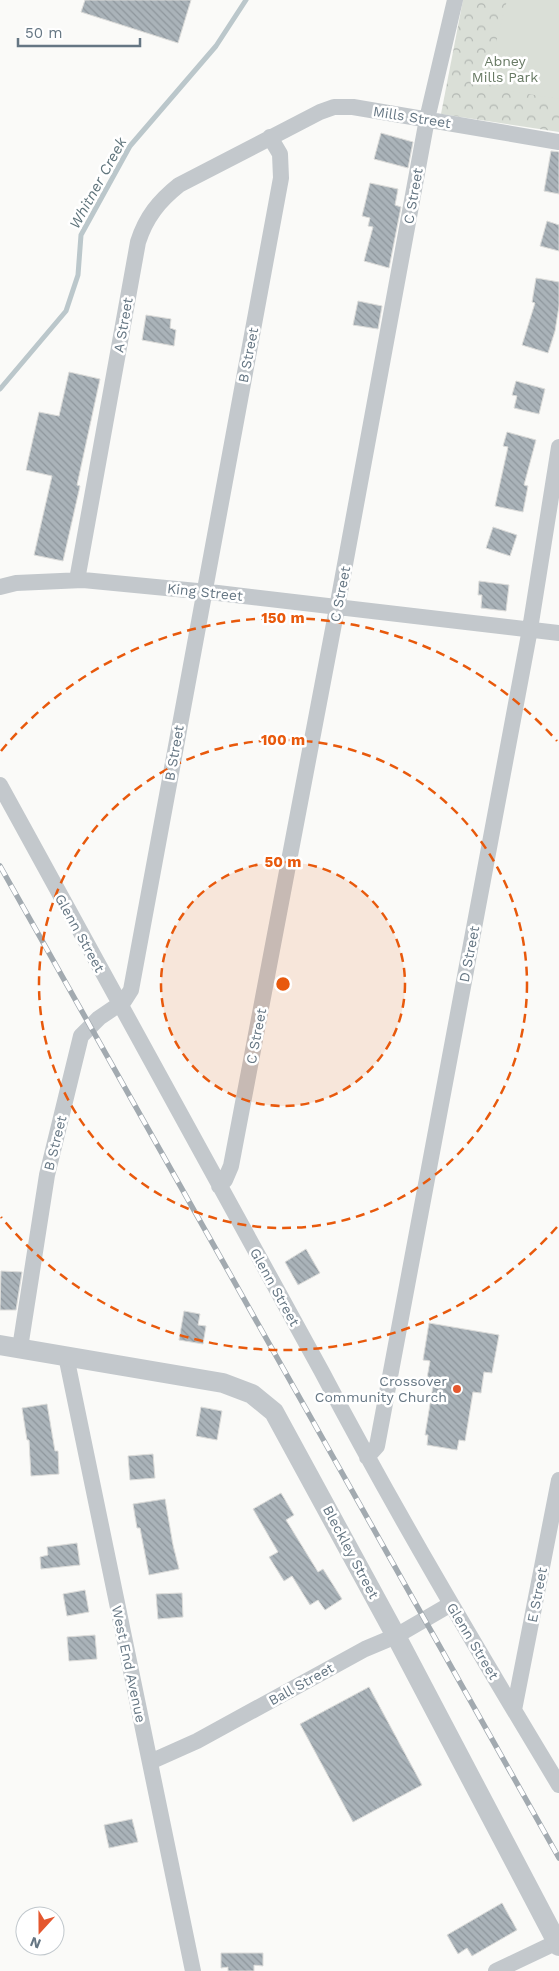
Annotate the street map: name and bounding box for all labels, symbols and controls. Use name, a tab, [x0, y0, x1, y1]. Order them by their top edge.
scale bar	[18, 15, 140, 47]
text: 50 m	[25, 24, 62, 42]
park label: Abney Mills Park	[472, 53, 538, 85]
street label: Mills Street	[372, 103, 452, 131]
water label: Whitner Creek	[65, 133, 131, 232]
street label: C Street	[400, 167, 426, 225]
street label: A Street	[110, 296, 136, 354]
street label: B Street	[235, 326, 261, 384]
street label: C Street	[327, 565, 353, 623]
street label: King Street	[166, 580, 244, 604]
text: 150 m	[261, 609, 305, 627]
street label: B Street	[161, 724, 187, 782]
text: 100 m	[261, 731, 305, 749]
text: 50 m	[265, 853, 301, 871]
street label: Glenn Street	[52, 891, 108, 975]
street label: D Street	[456, 924, 482, 984]
centre of rings	[274, 975, 292, 993]
street label: C Street	[243, 1007, 269, 1065]
street label: B Street	[40, 1114, 70, 1172]
street label: Glenn Street	[247, 1245, 303, 1329]
place label: Crossover Community Church	[315, 1373, 447, 1405]
marker: Crossover Community Church	[451, 1383, 463, 1395]
street label: Bleckley Street	[320, 1503, 382, 1601]
street label: E Street	[524, 1566, 550, 1624]
street label: Glenn Street	[444, 1600, 502, 1682]
street label: West End Avenue	[109, 1604, 149, 1724]
street label: Ball Street	[266, 1659, 337, 1708]
north arrow	[15, 1906, 65, 1956]
text: N	[28, 1934, 43, 1952]

